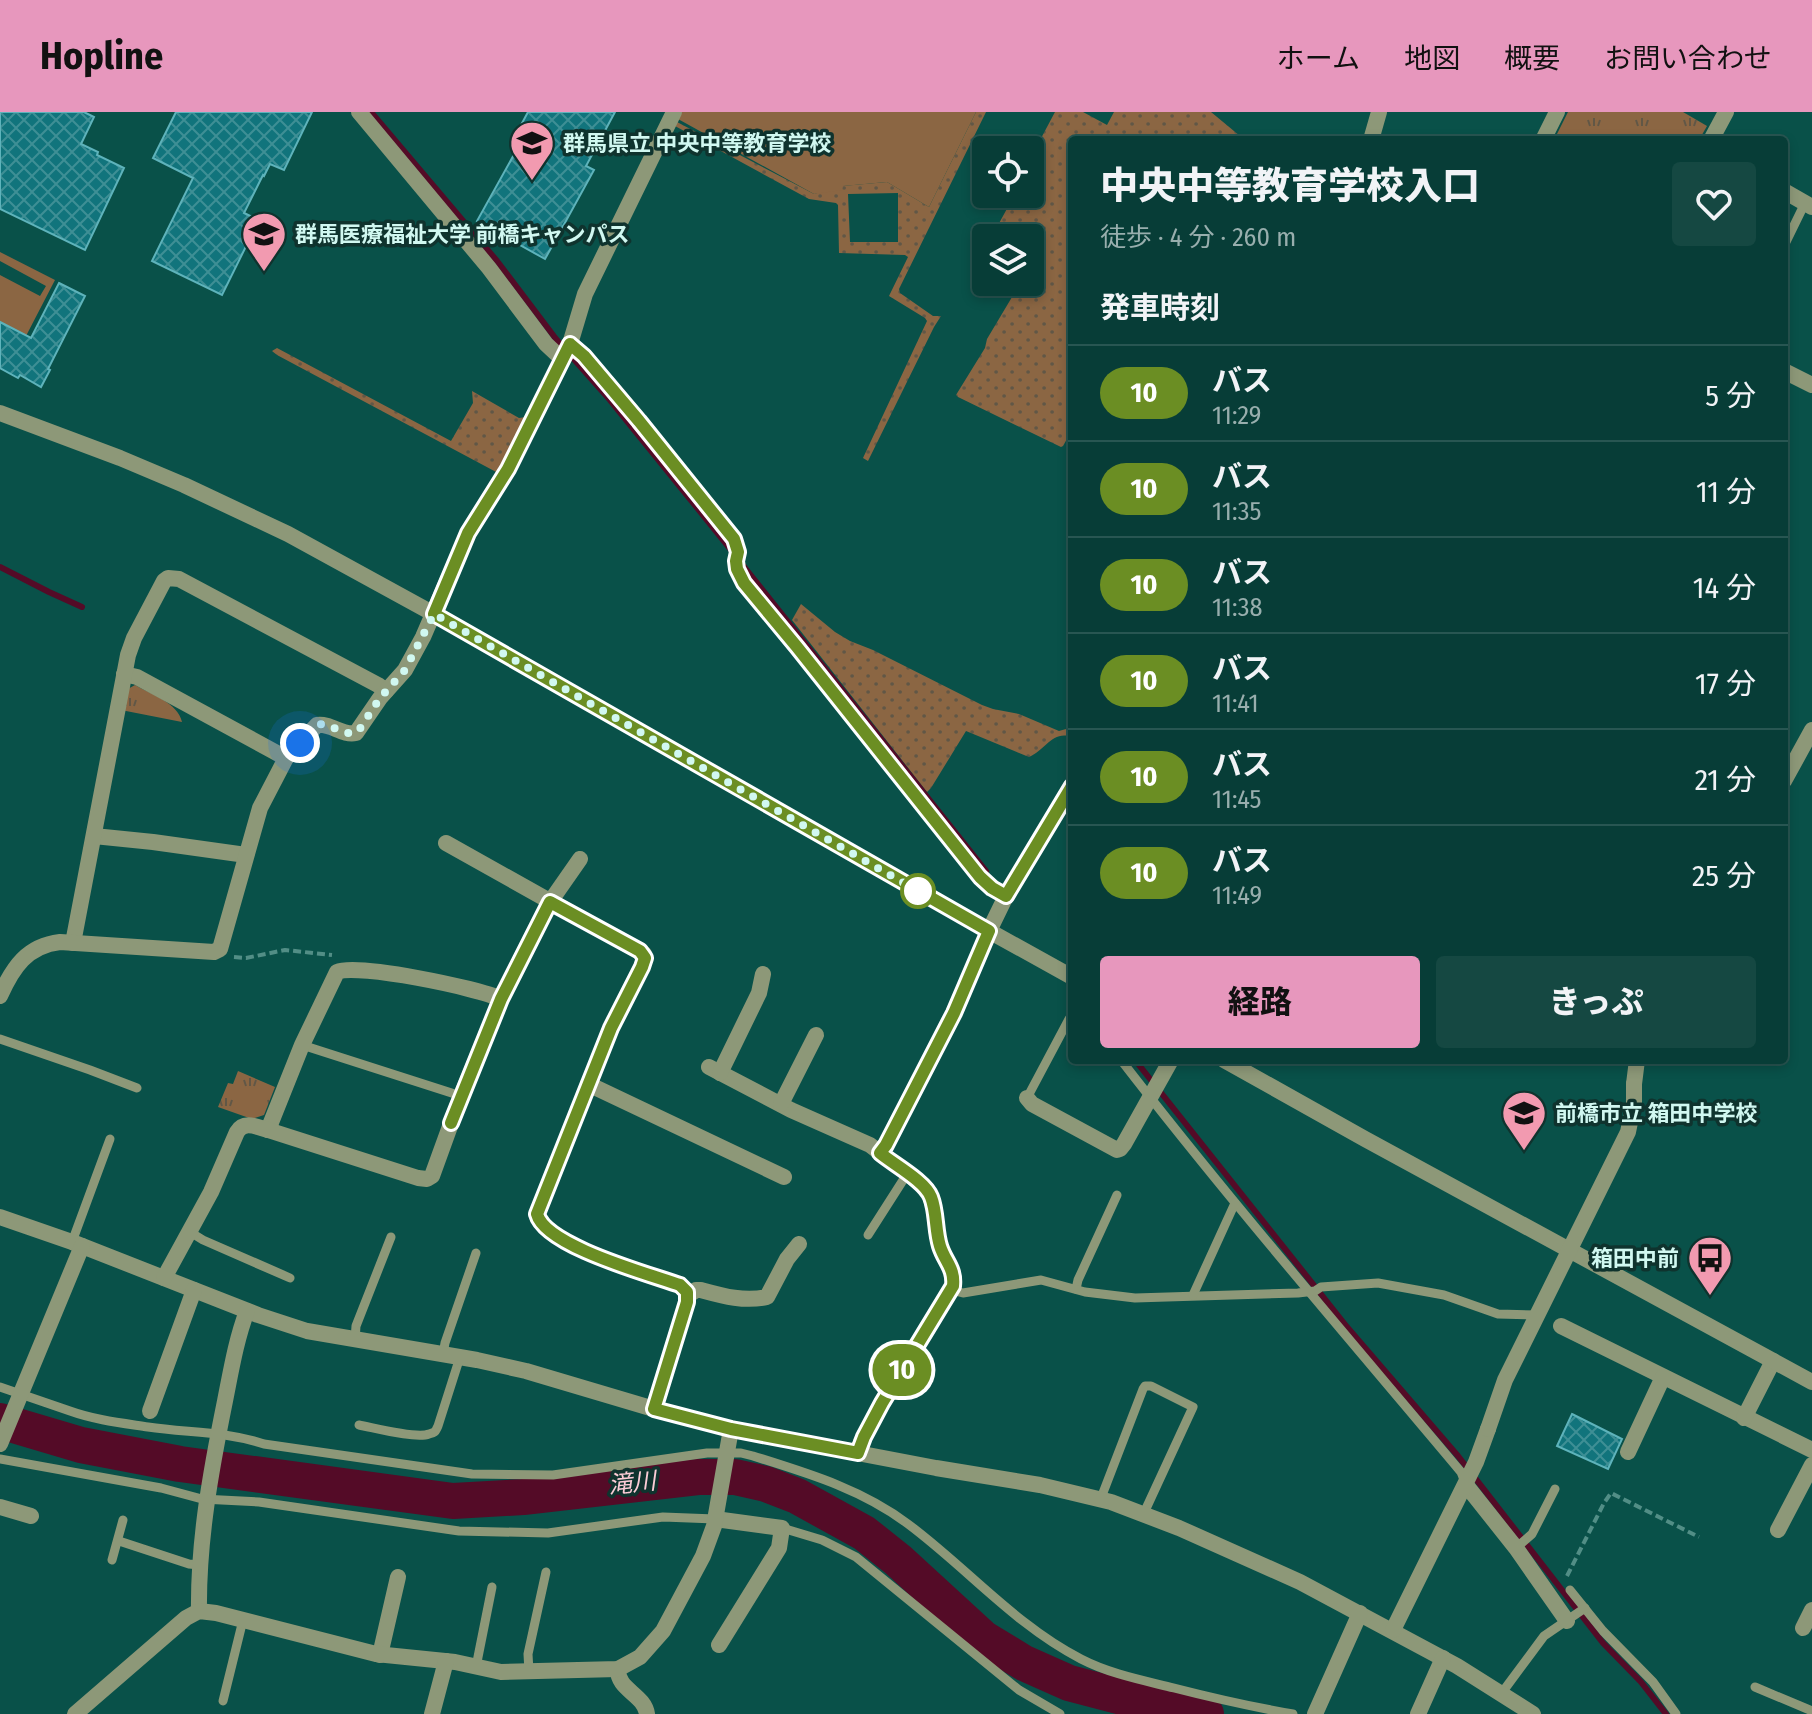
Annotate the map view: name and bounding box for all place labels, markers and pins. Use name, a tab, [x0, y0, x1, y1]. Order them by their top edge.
school or university icon: 群馬県立 中央中等教育学校	[508, 119, 556, 182]
place label: 群馬県立 中央中等教育学校	[563, 130, 832, 157]
school or university icon: 群馬医療福祉大学 前橋キャンパス	[240, 210, 288, 273]
place label: 群馬医療福祉大学 前橋キャンパス	[295, 221, 630, 248]
unlabelled marker	[901, 874, 935, 908]
school or university icon: 前橋市立 箱田中学校	[1500, 1089, 1548, 1152]
place label: 前橋市立 箱田中学校	[1555, 1100, 1758, 1127]
bus stop icon: 箱田中前	[1686, 1234, 1734, 1297]
place label: 箱田中前	[1591, 1245, 1679, 1272]

